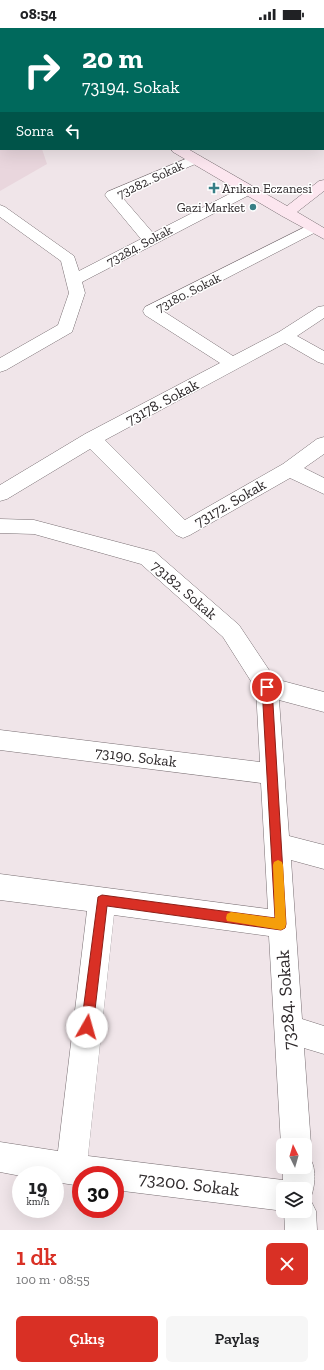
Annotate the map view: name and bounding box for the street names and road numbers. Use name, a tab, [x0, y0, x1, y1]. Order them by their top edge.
street label: 73282. Sokak	[114, 157, 186, 201]
street label: 73284. Sokak	[104, 222, 175, 269]
street label: 73180. Sokak	[153, 270, 223, 315]
street label: 73178. Sokak	[122, 375, 202, 429]
street label: 73172. Sokak	[191, 475, 269, 531]
street label: 73182. Sokak	[148, 557, 221, 624]
street label: 73190. Sokak	[94, 743, 178, 771]
street label: 73284. Sokak	[271, 949, 300, 1051]
street label: 73200. Sokak	[137, 1167, 241, 1201]

